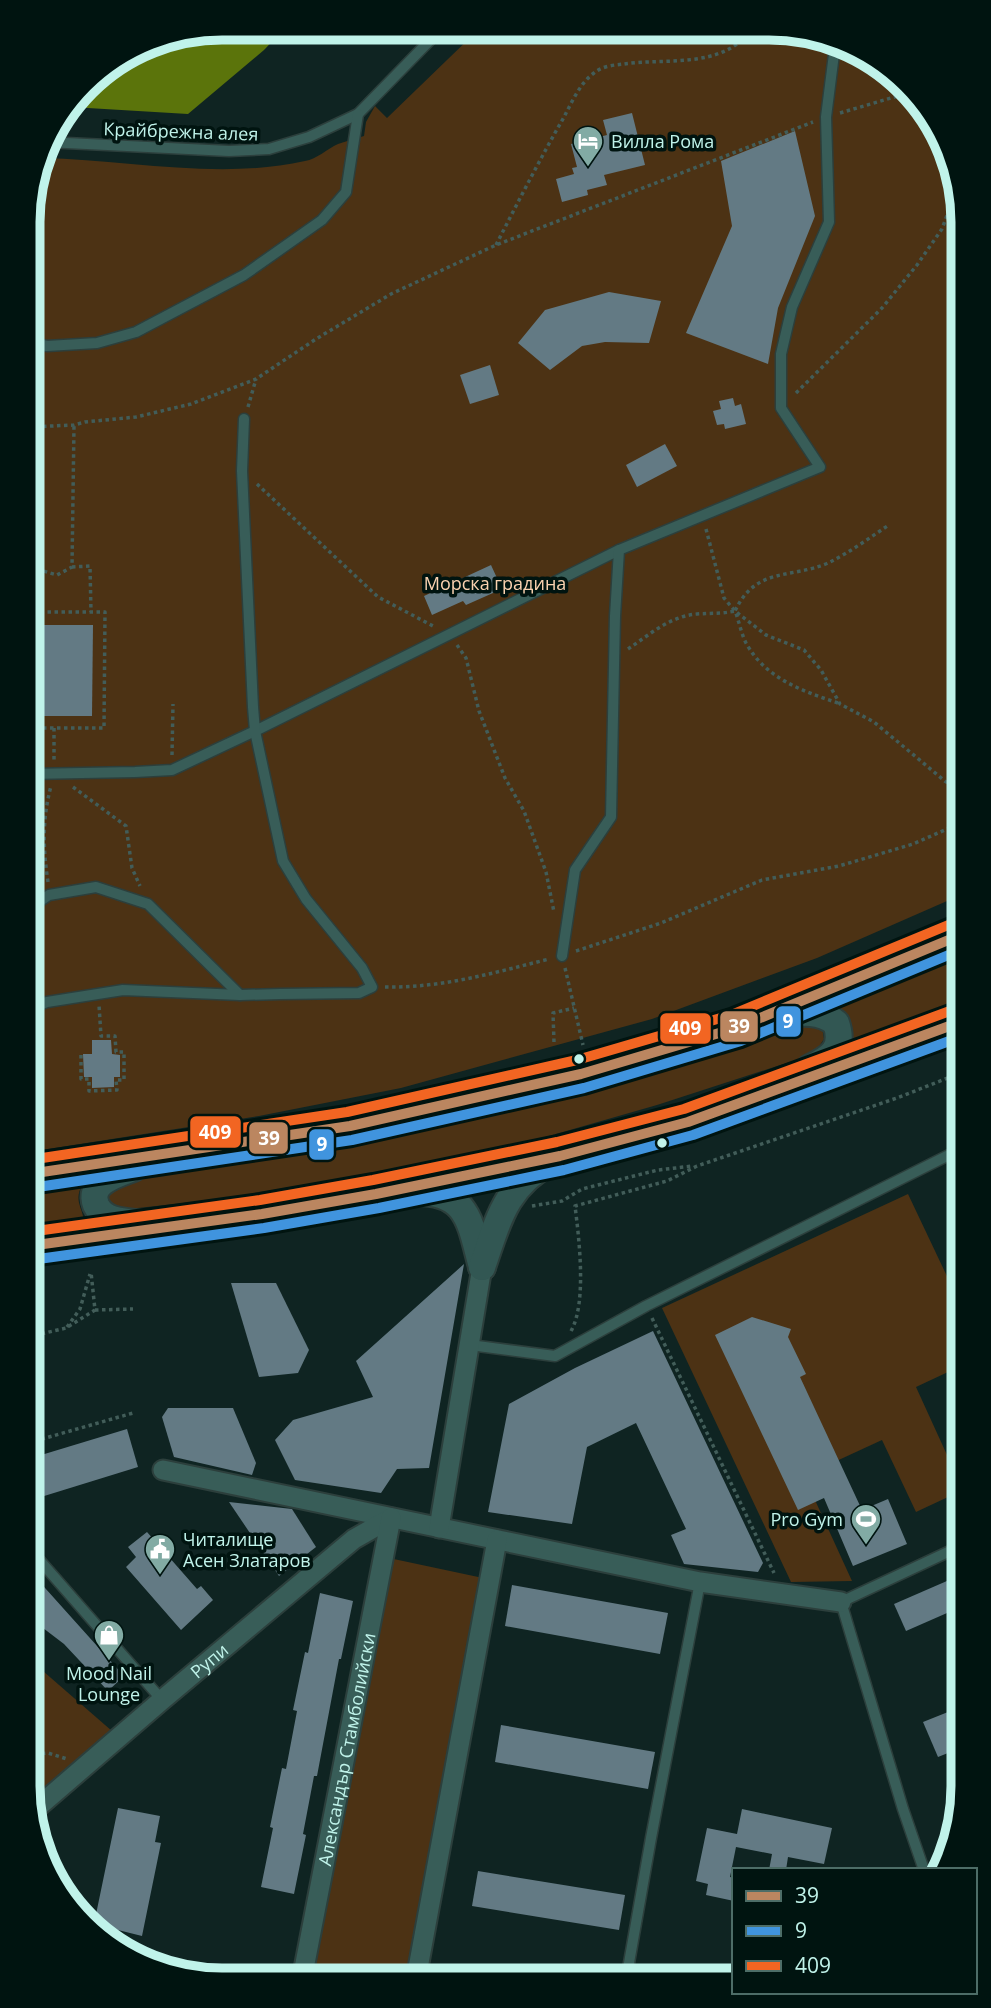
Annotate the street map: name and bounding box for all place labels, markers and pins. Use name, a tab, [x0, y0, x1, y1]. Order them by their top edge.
hotel icon: Вилла Рома	[571, 124, 605, 168]
place label: Вилла Рома	[611, 129, 714, 153]
unlabelled marker	[572, 1052, 586, 1066]
unlabelled marker	[655, 1136, 669, 1150]
sports icon: Pro Gym	[849, 1502, 883, 1546]
place label: Pro Gym	[771, 1507, 843, 1531]
place label: Читалище Асен Златаров	[183, 1527, 311, 1572]
public building icon: Читалище Асен Златаров	[143, 1532, 177, 1576]
shop icon: Mood Nail Lounge	[92, 1618, 126, 1662]
place label: Mood Nail Lounge	[66, 1661, 152, 1706]

